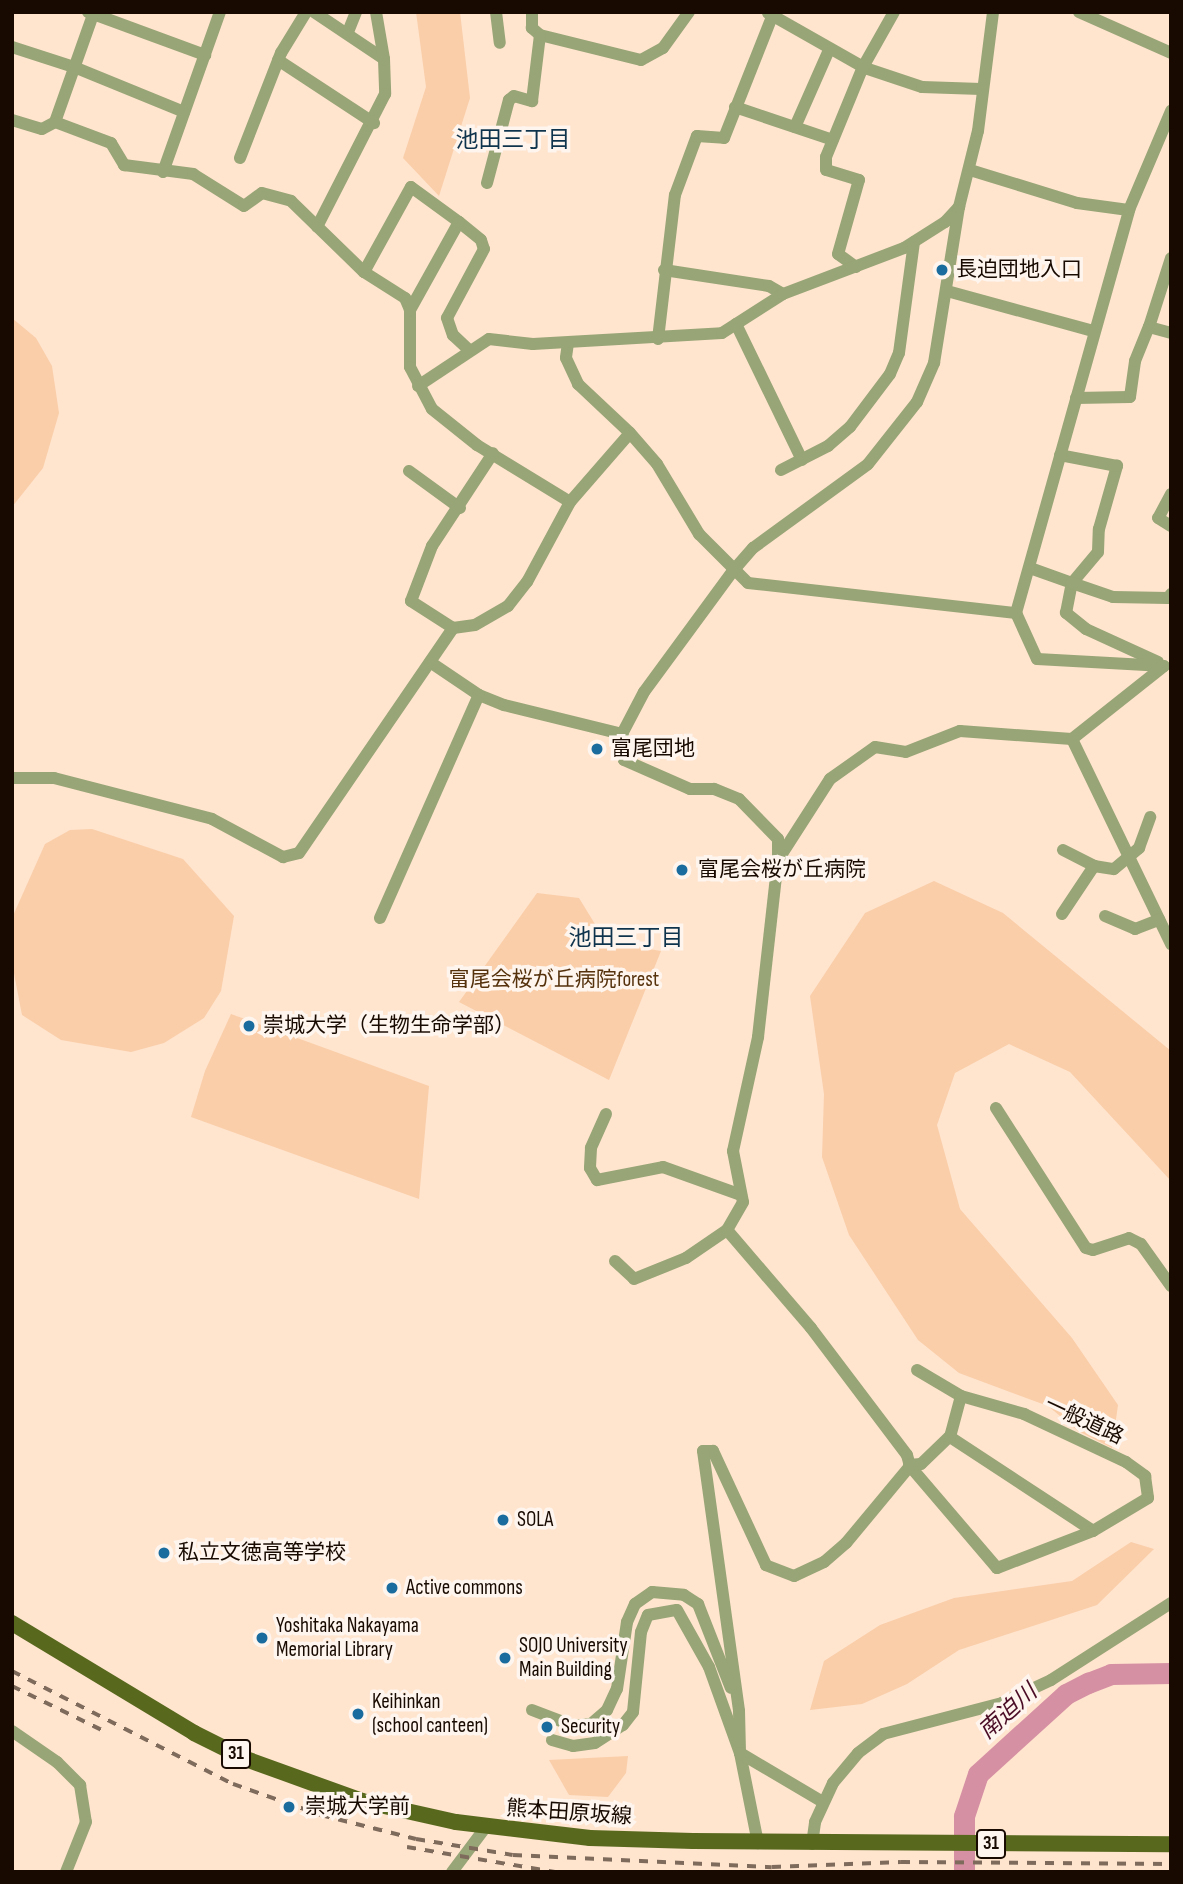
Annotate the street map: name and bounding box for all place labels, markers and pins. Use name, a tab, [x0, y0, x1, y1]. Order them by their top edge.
place label: 長迫団地入口	[956, 257, 1082, 283]
marker: 長迫団地入口	[934, 262, 950, 278]
place label: 富尾団地	[611, 736, 695, 762]
marker: 富尾団地	[589, 741, 605, 757]
place label: 富尾会桜が丘病院	[698, 857, 866, 883]
marker: 富尾会桜が丘病院	[672, 860, 692, 880]
place label: 崇城大学（生物生命学部）	[263, 1013, 515, 1039]
marker: 崇城大学（生物生命学部）	[241, 1018, 257, 1034]
place label: SOLA	[517, 1507, 553, 1533]
marker: SOLA	[495, 1512, 511, 1528]
place label: 私立文徳高等学校	[178, 1540, 346, 1566]
marker: 私立文徳高等学校	[156, 1545, 172, 1561]
place label: Active commons	[406, 1575, 523, 1601]
marker: Active commons	[384, 1580, 400, 1596]
place label: Yoshitaka Nakayama Memorial Library	[276, 1613, 419, 1663]
marker: Yoshitaka Nakayama Memorial Library	[254, 1630, 270, 1646]
place label: SOJO University Main Building	[519, 1633, 628, 1683]
marker: SOJO University Main Building	[497, 1650, 513, 1666]
place label: Keihinkan (school canteen)	[372, 1689, 488, 1739]
marker: Keihinkan (school canteen)	[350, 1706, 366, 1722]
place label: Security	[561, 1714, 620, 1740]
marker: Security	[539, 1719, 555, 1735]
place label: 崇城大学前	[305, 1794, 410, 1820]
marker: 崇城大学前	[279, 1797, 299, 1817]

